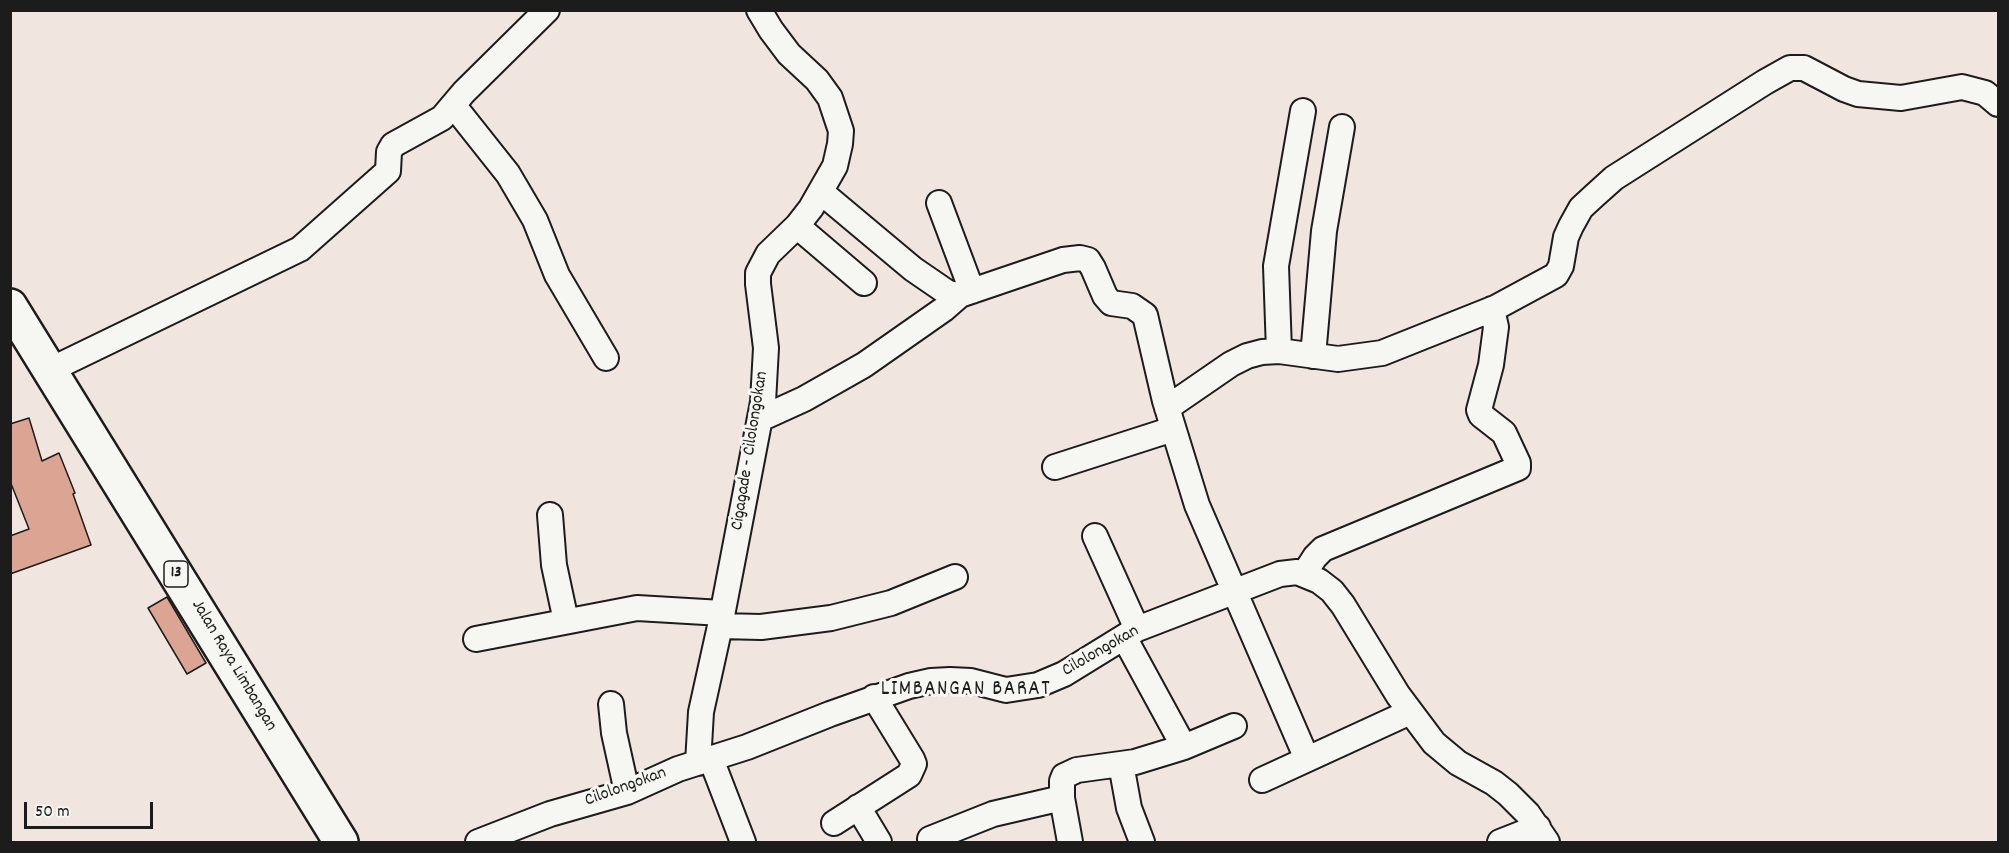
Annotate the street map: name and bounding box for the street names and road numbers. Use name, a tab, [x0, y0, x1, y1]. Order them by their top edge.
street label: Cigagade - Cilolongokan	[728, 370, 774, 532]
road number: 13	[164, 561, 188, 587]
street label: Jalan Raya Limbangan	[185, 596, 281, 736]
street label: Cilolongokan	[1059, 621, 1143, 683]
street label: Cilolongokan	[582, 763, 670, 813]

